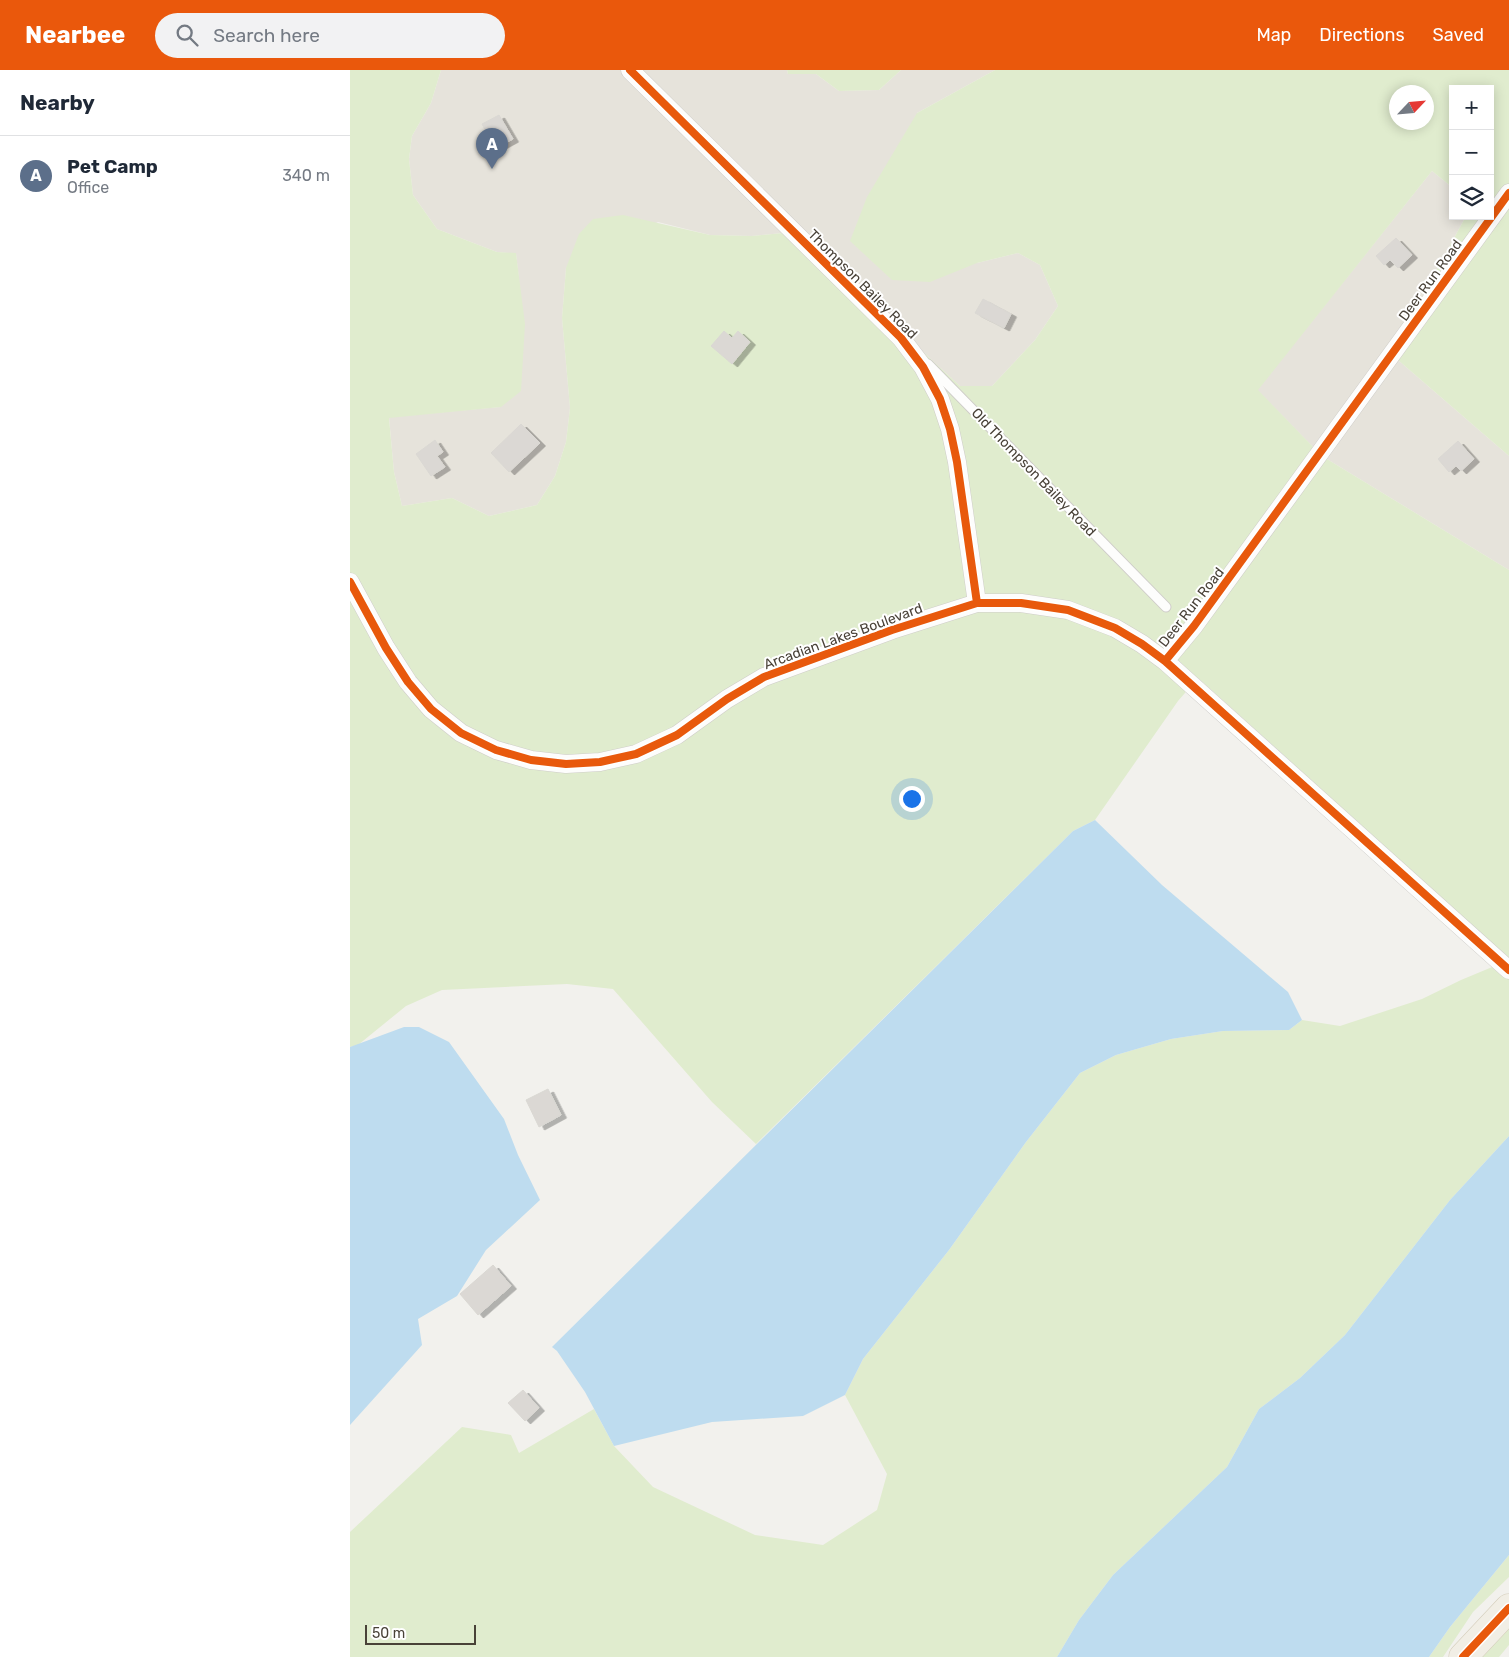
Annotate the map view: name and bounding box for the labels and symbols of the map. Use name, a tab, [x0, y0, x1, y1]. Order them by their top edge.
north arrow	[1389, 85, 1434, 130]
pin: A	[476, 128, 508, 169]
street label: Thompson Bailey Road	[804, 226, 921, 343]
street label: Deer Run Road	[1395, 236, 1466, 324]
street label: Old Thompson Bailey Road	[968, 405, 1099, 540]
street label: Deer Run Road	[1155, 564, 1228, 651]
street label: Arcadian Lakes Boulevard	[761, 600, 925, 673]
your location	[899, 786, 925, 812]
scale bar	[365, 1622, 476, 1645]

